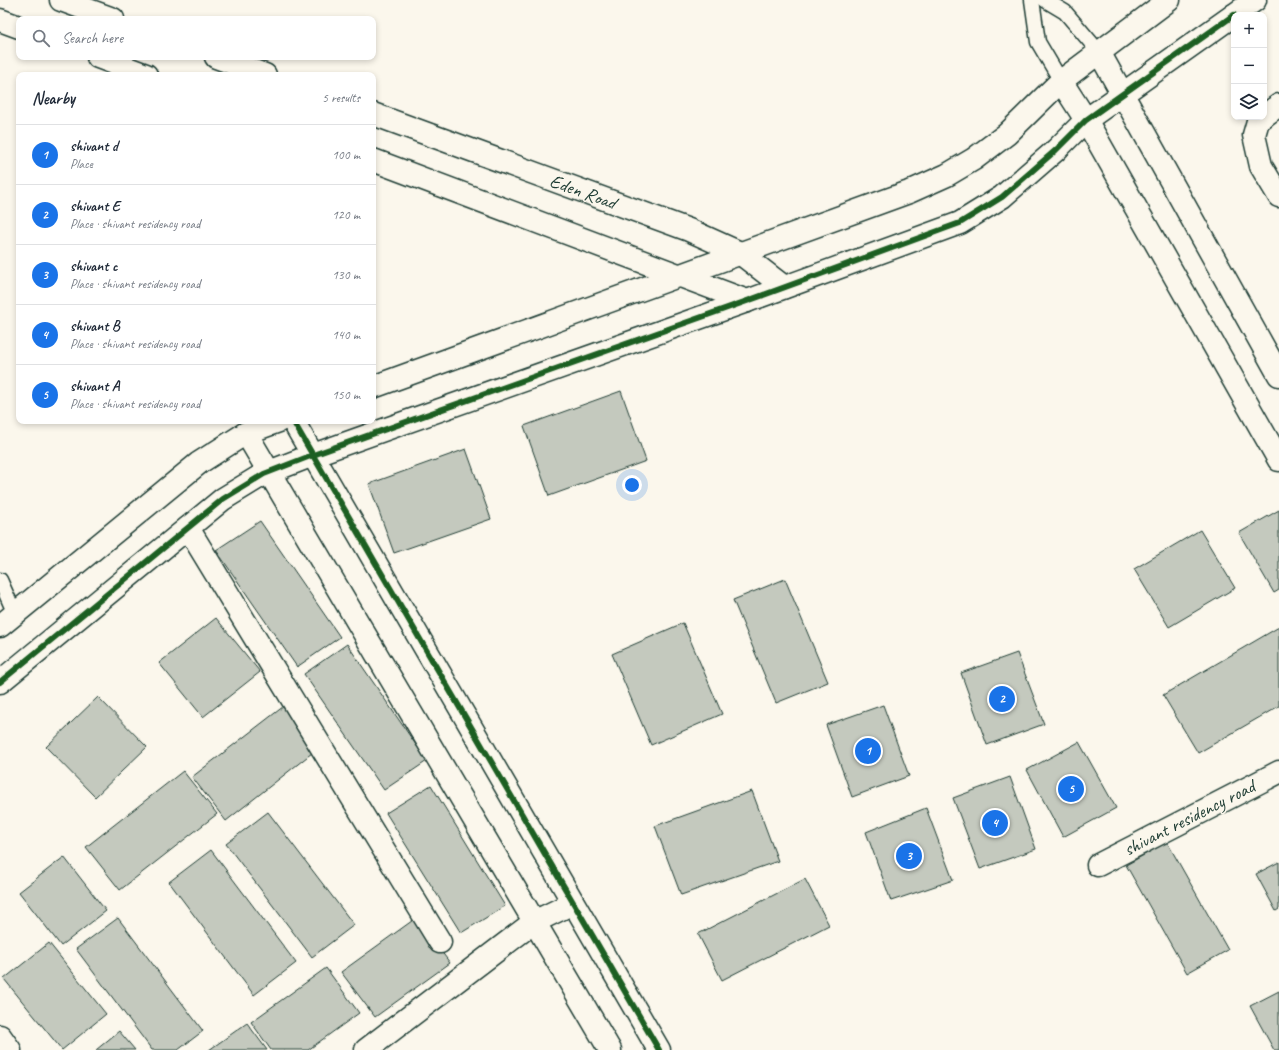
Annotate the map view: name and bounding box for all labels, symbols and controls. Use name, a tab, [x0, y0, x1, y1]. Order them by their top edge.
map controls	[1231, 12, 1267, 120]
button: +	[1231, 12, 1267, 48]
search box	[16, 16, 376, 60]
icon: search	[30, 27, 52, 49]
text: Search here	[62, 29, 123, 48]
button: −	[1231, 48, 1267, 84]
button: layers	[1231, 84, 1267, 120]
text: Nearby	[32, 88, 75, 109]
text: 5 results	[322, 90, 360, 106]
text: shivant d	[70, 137, 118, 156]
text: 1	[42, 147, 48, 163]
text: 100 m	[332, 147, 360, 163]
text: Place	[70, 156, 93, 172]
street label: Eden Road	[547, 169, 622, 216]
text: shivant E	[70, 197, 120, 216]
text: 2	[42, 207, 48, 223]
text: 120 m	[332, 207, 360, 223]
text: Place · shivant residency road	[70, 216, 200, 232]
text: shivant c	[70, 257, 117, 276]
text: 3	[42, 267, 48, 283]
text: 130 m	[332, 267, 360, 283]
text: Place · shivant residency road	[70, 276, 200, 292]
text: shivant B	[70, 317, 120, 336]
text: 4	[42, 327, 48, 343]
text: 140 m	[332, 327, 360, 343]
text: Place · shivant residency road	[70, 336, 200, 352]
text: shivant A	[70, 377, 119, 396]
text: 5	[42, 387, 48, 403]
text: 150 m	[332, 387, 360, 403]
text: Place · shivant residency road	[70, 396, 200, 412]
your location	[622, 475, 642, 495]
pin: 2	[989, 684, 1015, 714]
pin: 1	[855, 736, 881, 766]
street label: shivant residency road	[1119, 773, 1262, 861]
pin: 5	[1058, 774, 1084, 804]
pin: 4	[982, 808, 1008, 838]
pin: 3	[896, 841, 922, 871]

